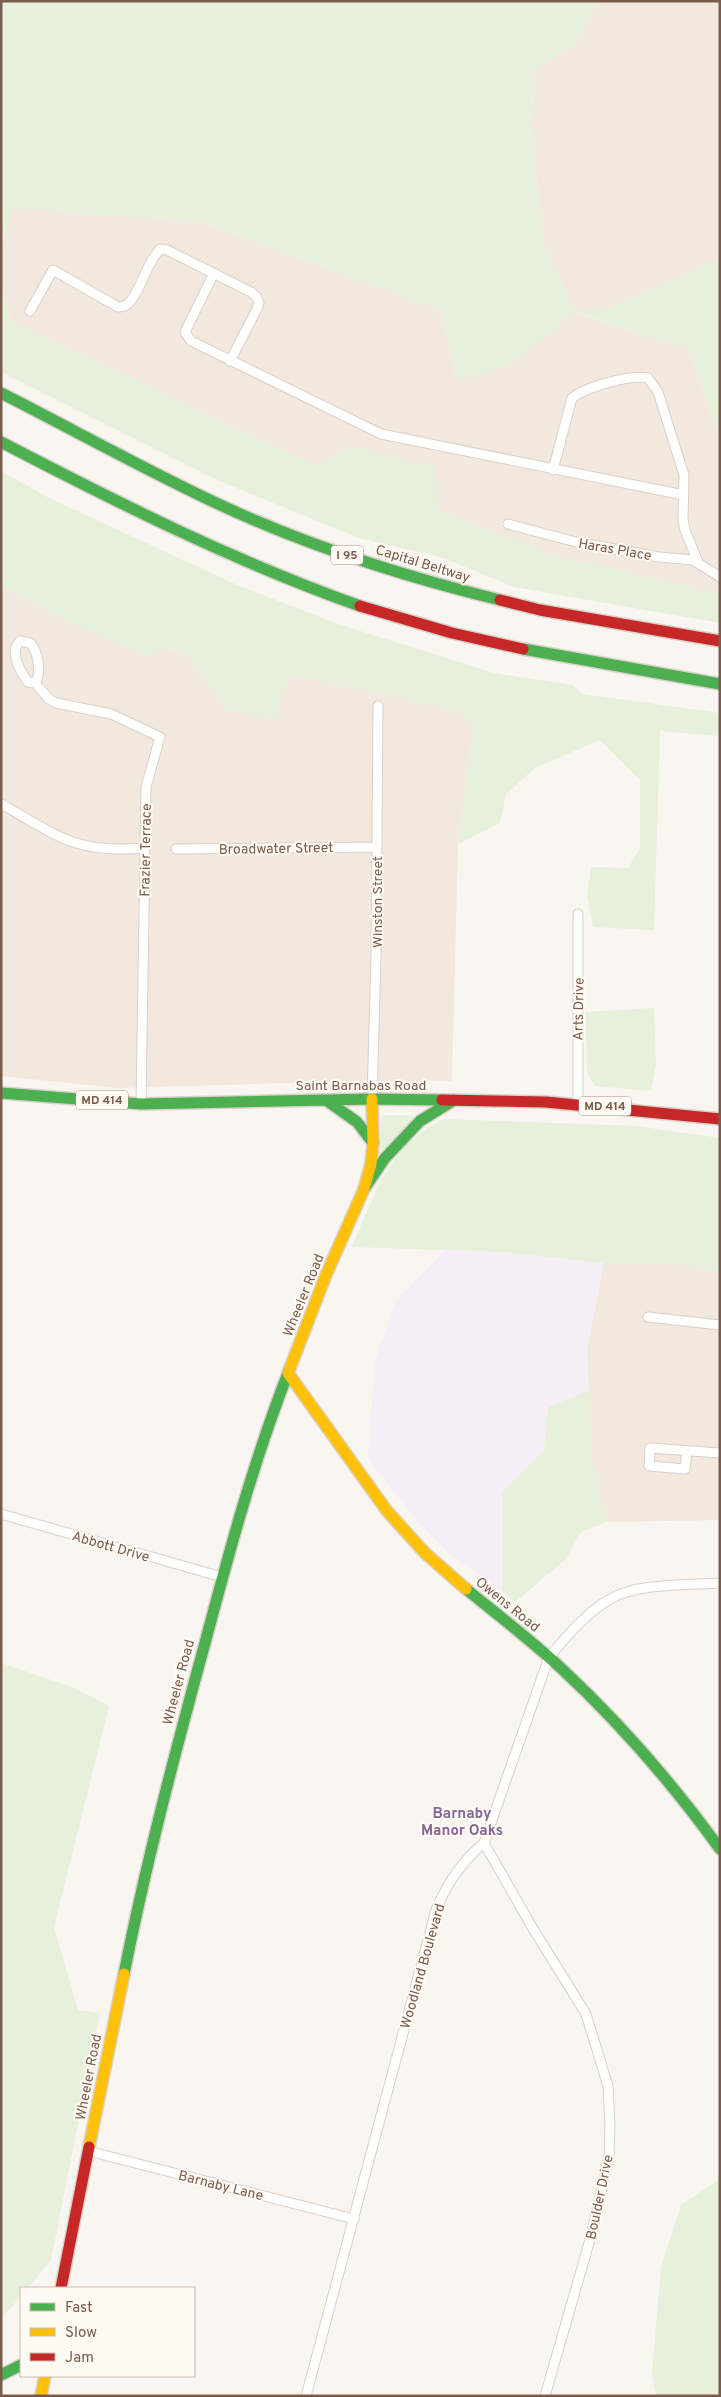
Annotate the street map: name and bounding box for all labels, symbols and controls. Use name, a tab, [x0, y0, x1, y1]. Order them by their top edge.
street label: Haras Place	[577, 536, 653, 565]
street label: Capital Beltway	[373, 542, 472, 587]
road number: I 95	[331, 546, 363, 564]
street label: Frazier Terrace	[137, 803, 156, 897]
street label: Broadwater Street	[218, 840, 334, 859]
street label: Winston Street	[370, 856, 387, 948]
street label: Arts Drive	[570, 977, 589, 1041]
street label: Saint Barnabas Road	[296, 1078, 426, 1095]
road number: MD 414	[76, 1090, 128, 1110]
road number: MD 414	[579, 1096, 631, 1116]
street label: Wheeler Road	[280, 1252, 329, 1339]
street label: Abbott Drive	[70, 1528, 151, 1567]
street label: Owens Road	[471, 1574, 543, 1636]
street label: Wheeler Road	[160, 1638, 199, 1727]
district label: Barnaby Manor Oaks	[421, 1805, 503, 1841]
street label: Woodland Boulevard	[397, 1902, 449, 2031]
street label: Wheeler Road	[73, 2033, 106, 2122]
street label: Boulder Drive	[583, 2153, 618, 2241]
street label: Barnaby Lane	[176, 2168, 265, 2205]
legend	[20, 2287, 195, 2377]
text: Fast	[65, 2299, 93, 2318]
text: Slow	[65, 2324, 97, 2343]
text: Jam	[65, 2349, 94, 2368]

